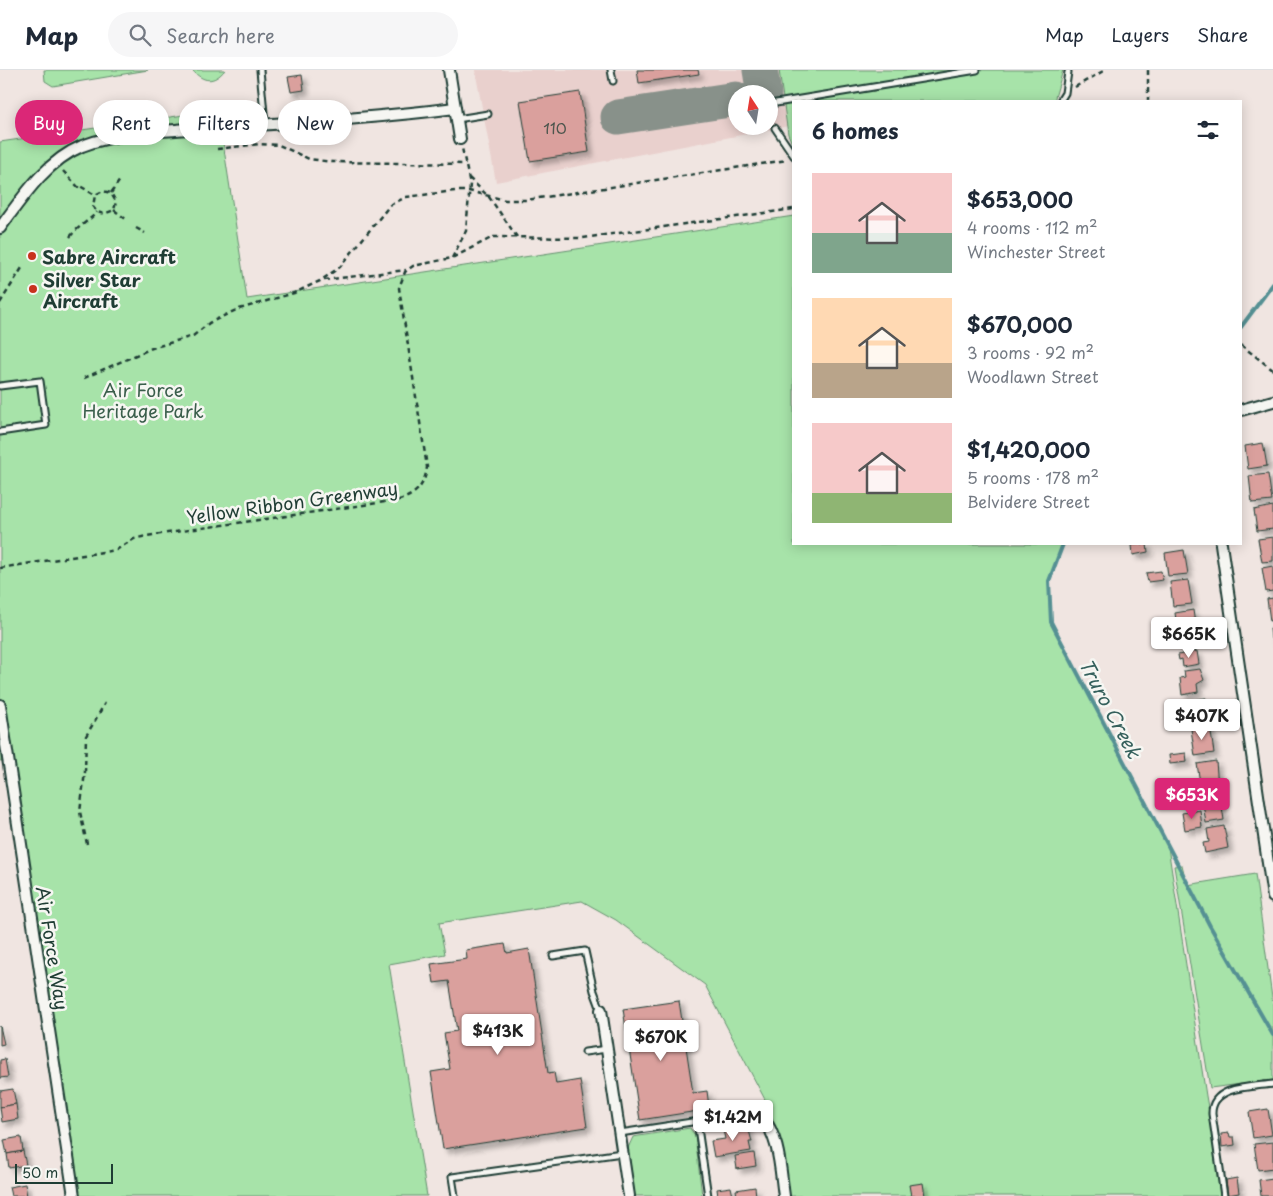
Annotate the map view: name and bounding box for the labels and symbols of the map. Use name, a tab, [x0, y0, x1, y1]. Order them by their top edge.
north arrow	[728, 85, 778, 135]
house number: 110	[543, 116, 567, 139]
place label: Sabre Aircraft	[42, 243, 177, 270]
marker: Sabre Aircraft	[26, 250, 38, 262]
place label: Silver Star Aircraft	[43, 266, 142, 314]
marker: Silver Star Aircraft	[27, 283, 39, 295]
park label: Air Force Heritage Park	[82, 376, 204, 424]
street label: Yellow Ribbon Greenway	[185, 474, 399, 530]
pin: $665K	[1154, 616, 1224, 659]
water label: Truro Creek	[1073, 653, 1150, 764]
pin: $407K	[1167, 698, 1237, 741]
pin: $653K	[1157, 778, 1227, 820]
street label: Air Force Way	[30, 884, 76, 1012]
pin: $413K	[463, 1014, 533, 1056]
pin: $670K	[626, 1020, 696, 1062]
pin: $1.42M	[692, 1100, 774, 1142]
scale bar	[15, 1161, 112, 1184]

